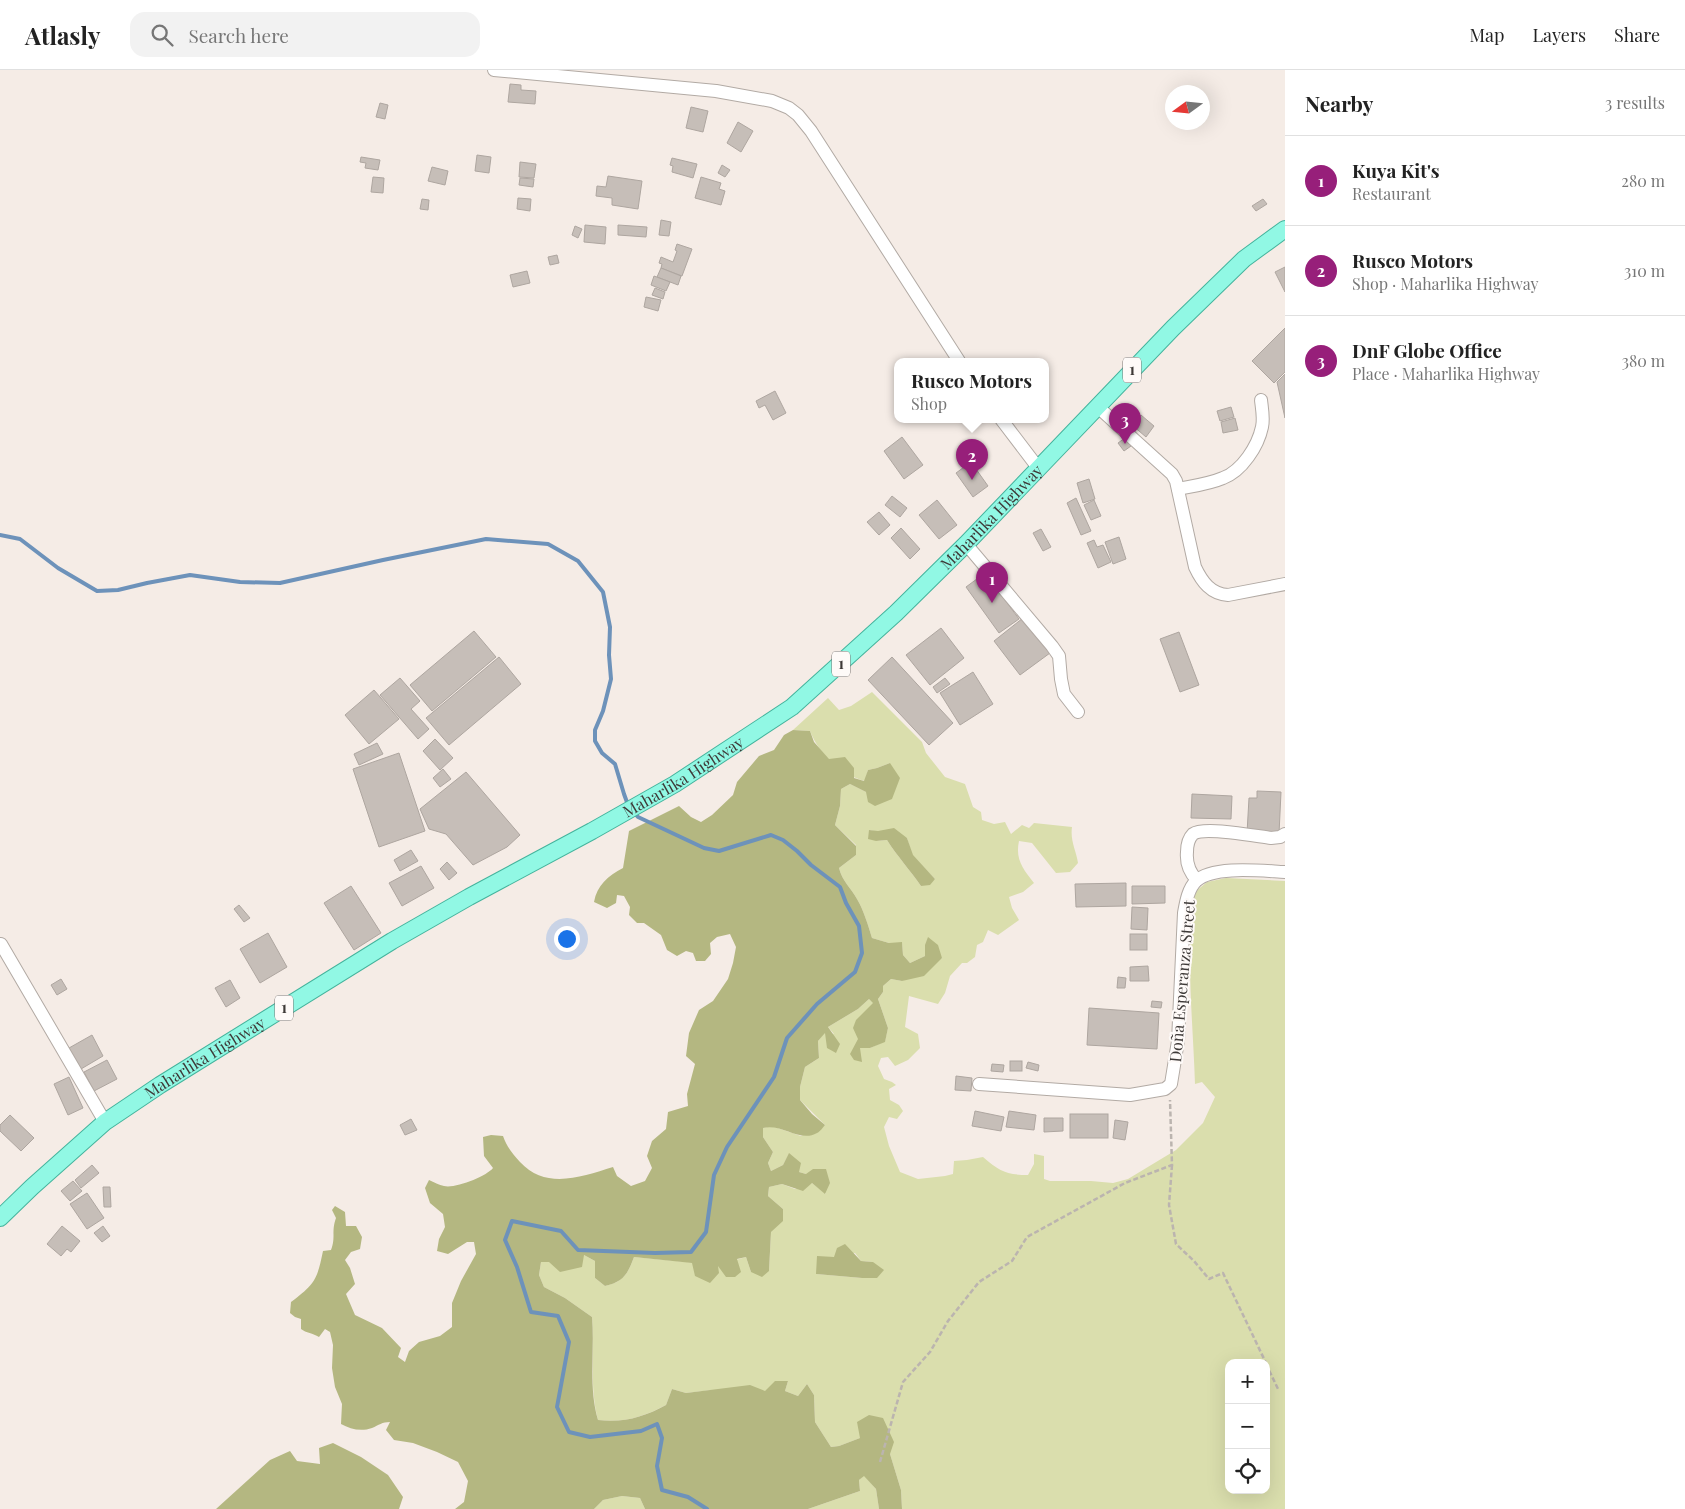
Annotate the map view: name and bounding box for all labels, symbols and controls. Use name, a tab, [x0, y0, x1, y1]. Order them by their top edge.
search box	[130, 12, 480, 57]
text: Atlasly	[25, 19, 100, 51]
icon: search	[148, 21, 176, 49]
text: Search here	[188, 22, 289, 48]
text: Map	[1469, 23, 1504, 47]
text: Layers	[1532, 23, 1586, 47]
text: Share	[1614, 23, 1660, 47]
north arrow	[1165, 85, 1210, 130]
text: Nearby	[1305, 89, 1374, 117]
text: 3 results	[1605, 92, 1665, 113]
text: Kuya Kit's	[1352, 157, 1439, 183]
text: 1	[1318, 170, 1324, 191]
text: 280 m	[1621, 170, 1665, 191]
text: Restaurant	[1352, 183, 1431, 204]
text: Rusco Motors	[1352, 247, 1473, 273]
text: 2	[1317, 260, 1325, 281]
text: 310 m	[1624, 260, 1665, 281]
text: Shop · Maharlika Highway	[1352, 273, 1539, 294]
text: DnF Globe Office	[1352, 337, 1502, 363]
text: 3	[1317, 350, 1325, 371]
text: 380 m	[1622, 350, 1665, 371]
popup	[894, 358, 1049, 423]
road number: 1	[1123, 358, 1141, 382]
text: Place · Maharlika Highway	[1352, 363, 1540, 384]
text: Rusco Motors	[911, 367, 1032, 393]
text: Shop	[911, 393, 947, 414]
pin: 3	[1109, 403, 1141, 444]
pin: 2	[956, 439, 988, 480]
street label: Maharlika Highway	[935, 460, 1047, 574]
pin: 1	[976, 562, 1008, 603]
road number: 1	[832, 652, 850, 676]
street label: Maharlika Highway	[619, 731, 747, 822]
street label: Doña Esperanza Street	[1164, 899, 1199, 1063]
your location	[554, 926, 580, 952]
road number: 1	[275, 996, 293, 1020]
street label: Maharlika Highway	[140, 1012, 269, 1103]
map controls	[1225, 1359, 1270, 1494]
button: +	[1225, 1359, 1270, 1404]
button: −	[1225, 1404, 1270, 1449]
button: locate	[1225, 1449, 1270, 1494]

